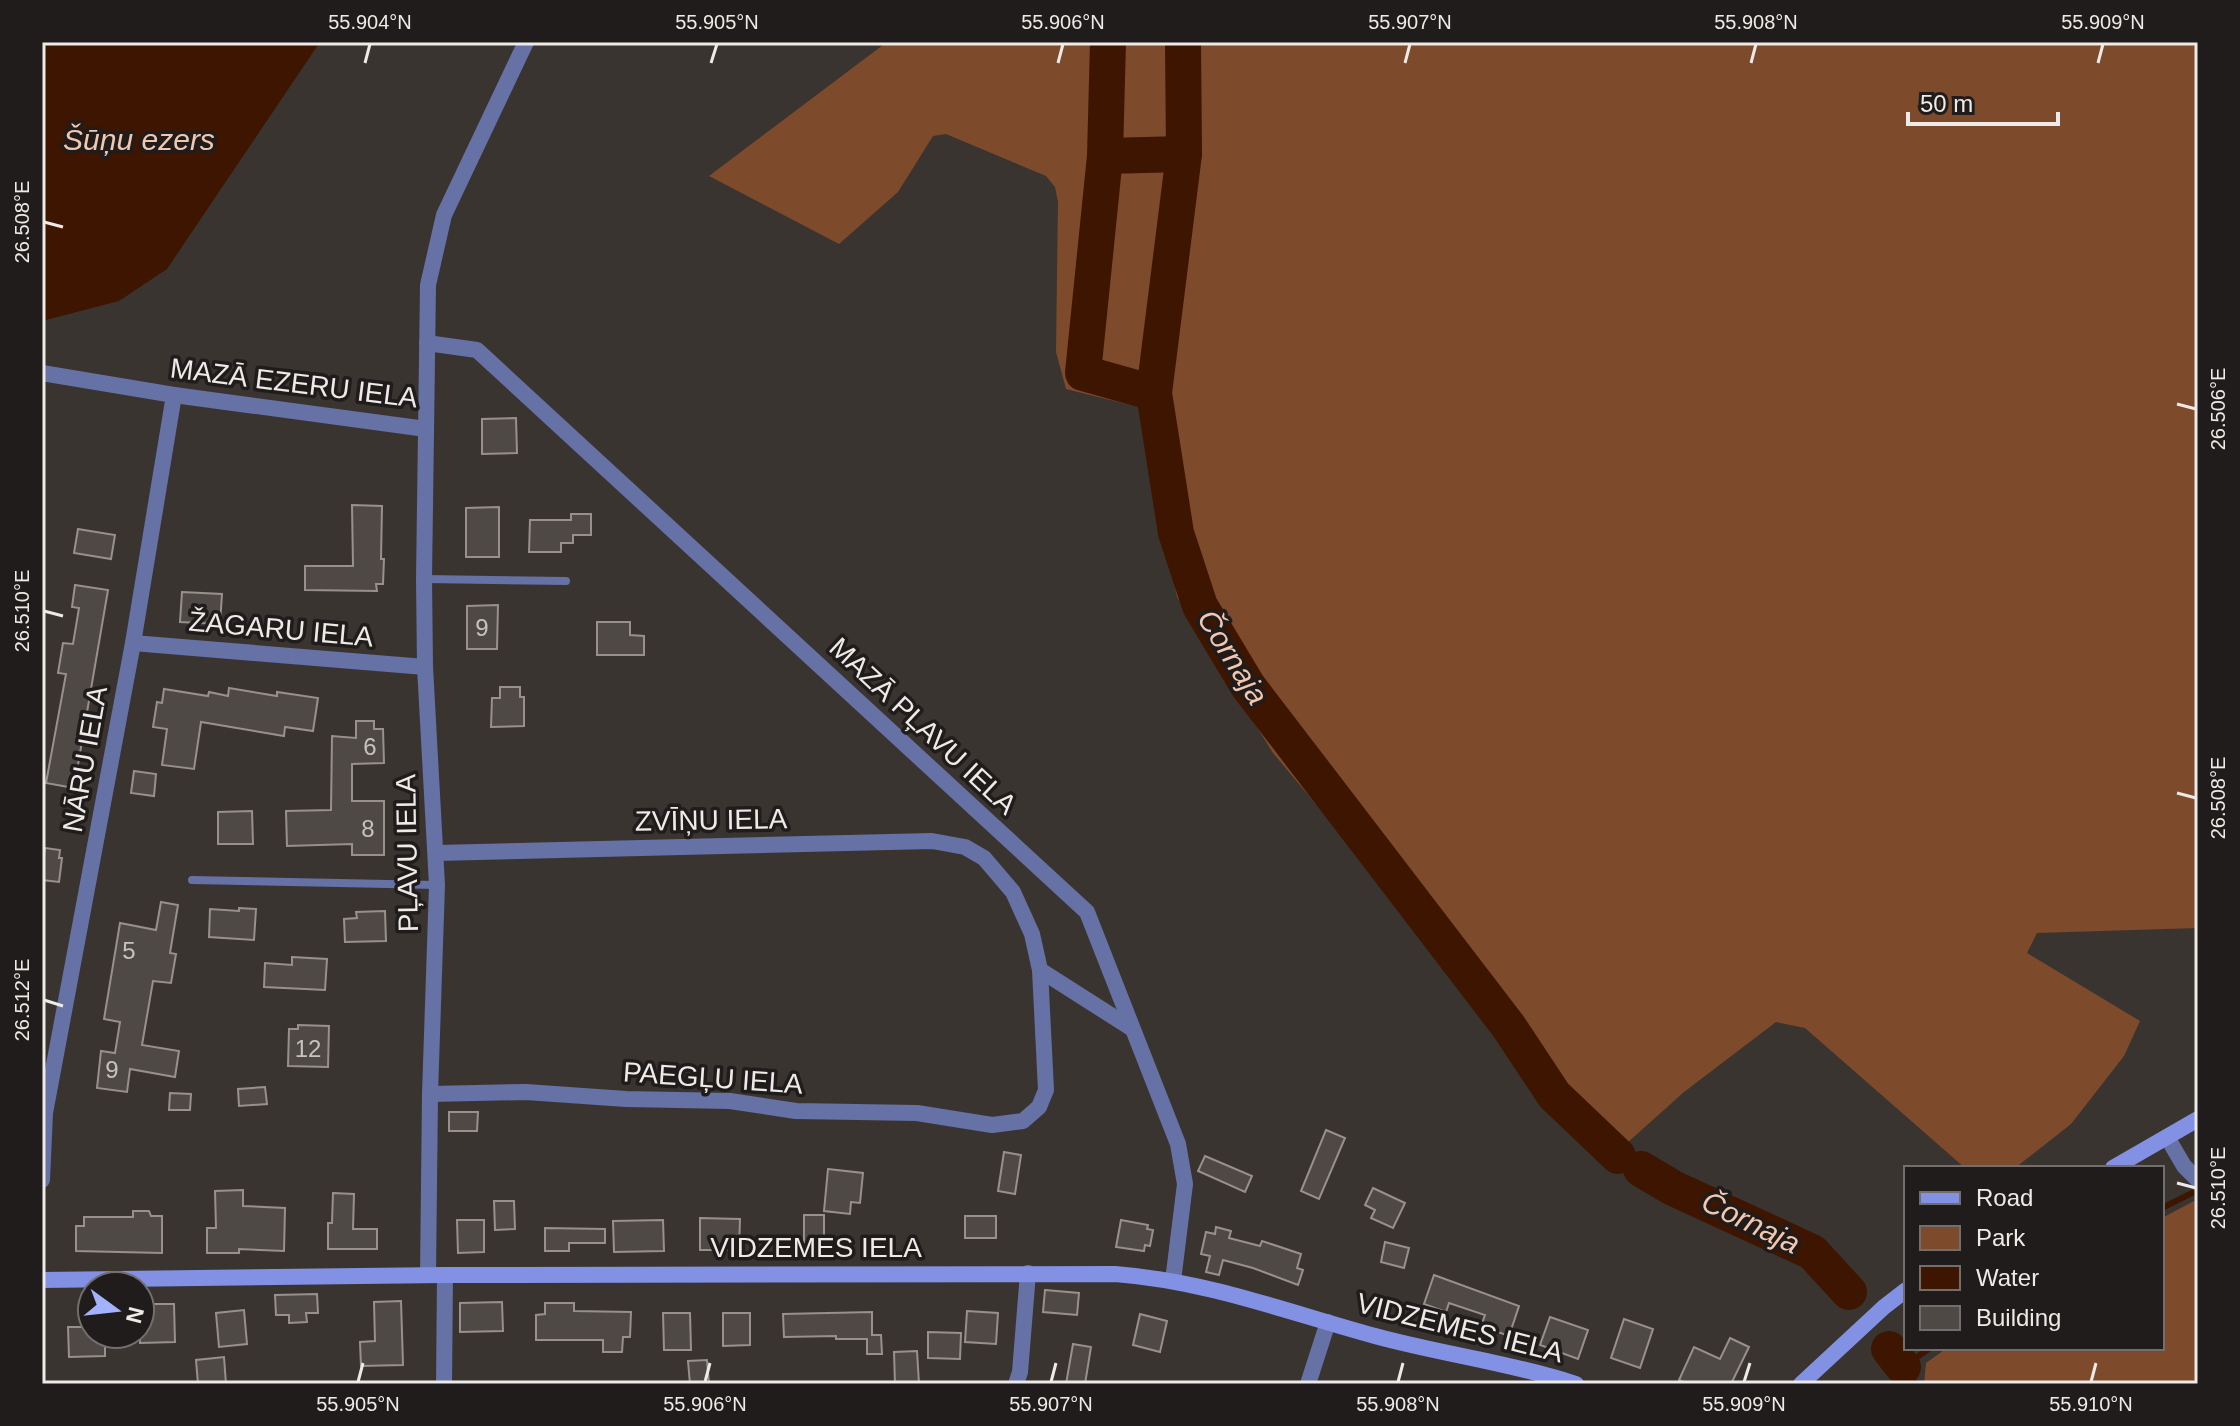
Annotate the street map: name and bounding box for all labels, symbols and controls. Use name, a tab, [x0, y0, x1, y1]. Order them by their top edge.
text: 55.904°N	[328, 11, 412, 33]
text: 55.905°N	[675, 11, 759, 33]
text: 55.906°N	[1021, 11, 1105, 33]
text: 55.907°N	[1368, 11, 1452, 33]
text: 55.908°N	[1714, 11, 1798, 33]
text: 55.909°N	[2061, 11, 2145, 33]
scale bar	[1908, 76, 2058, 126]
text: 50 m	[1920, 90, 1973, 117]
water label: Šūņu ezers	[63, 123, 215, 156]
text: 26.508°E	[11, 181, 33, 263]
street label: MAZĀ EZERU IELA	[169, 352, 420, 414]
text: 26.506°E	[2207, 368, 2229, 450]
text: 26.510°E	[11, 570, 33, 652]
water label: Čornaja	[1191, 604, 1275, 710]
street label: ŽAGARU IELA	[187, 605, 375, 653]
house number: 9	[475, 614, 489, 641]
street label: MAZĀ PĻAVU IELA	[823, 632, 1023, 821]
street label: NĀRU IELA	[57, 683, 113, 834]
house number: 6	[363, 733, 377, 760]
text: 26.508°E	[2207, 757, 2229, 839]
street label: PĻAVU IELA	[390, 773, 424, 932]
street label: ZVĪŅU IELA	[634, 803, 788, 837]
house number: 8	[361, 815, 375, 842]
house number: 5	[122, 937, 136, 964]
text: 26.512°E	[11, 959, 33, 1041]
house number: 12	[295, 1035, 321, 1062]
house number: 9	[105, 1056, 119, 1083]
street label: PAEGĻU IELA	[622, 1056, 804, 1100]
text: 26.510°E	[2207, 1147, 2229, 1229]
legend	[1904, 1166, 2164, 1350]
water label: Čornaja	[1697, 1184, 1805, 1260]
text: Road	[1976, 1184, 2033, 1211]
text: Park	[1976, 1224, 2026, 1251]
street label: VIDZEMES IELA	[710, 1232, 922, 1263]
text: Water	[1976, 1264, 2039, 1291]
north arrow	[76, 1270, 156, 1350]
street label: VIDZEMES IELA	[1354, 1287, 1567, 1369]
text: N	[121, 1304, 149, 1326]
text: Building	[1976, 1304, 2061, 1331]
text: 55.905°N	[316, 1393, 400, 1415]
text: 55.906°N	[663, 1393, 747, 1415]
text: 55.907°N	[1009, 1393, 1093, 1415]
text: 55.908°N	[1356, 1393, 1440, 1415]
text: 55.909°N	[1702, 1393, 1786, 1415]
text: 55.910°N	[2049, 1393, 2133, 1415]

